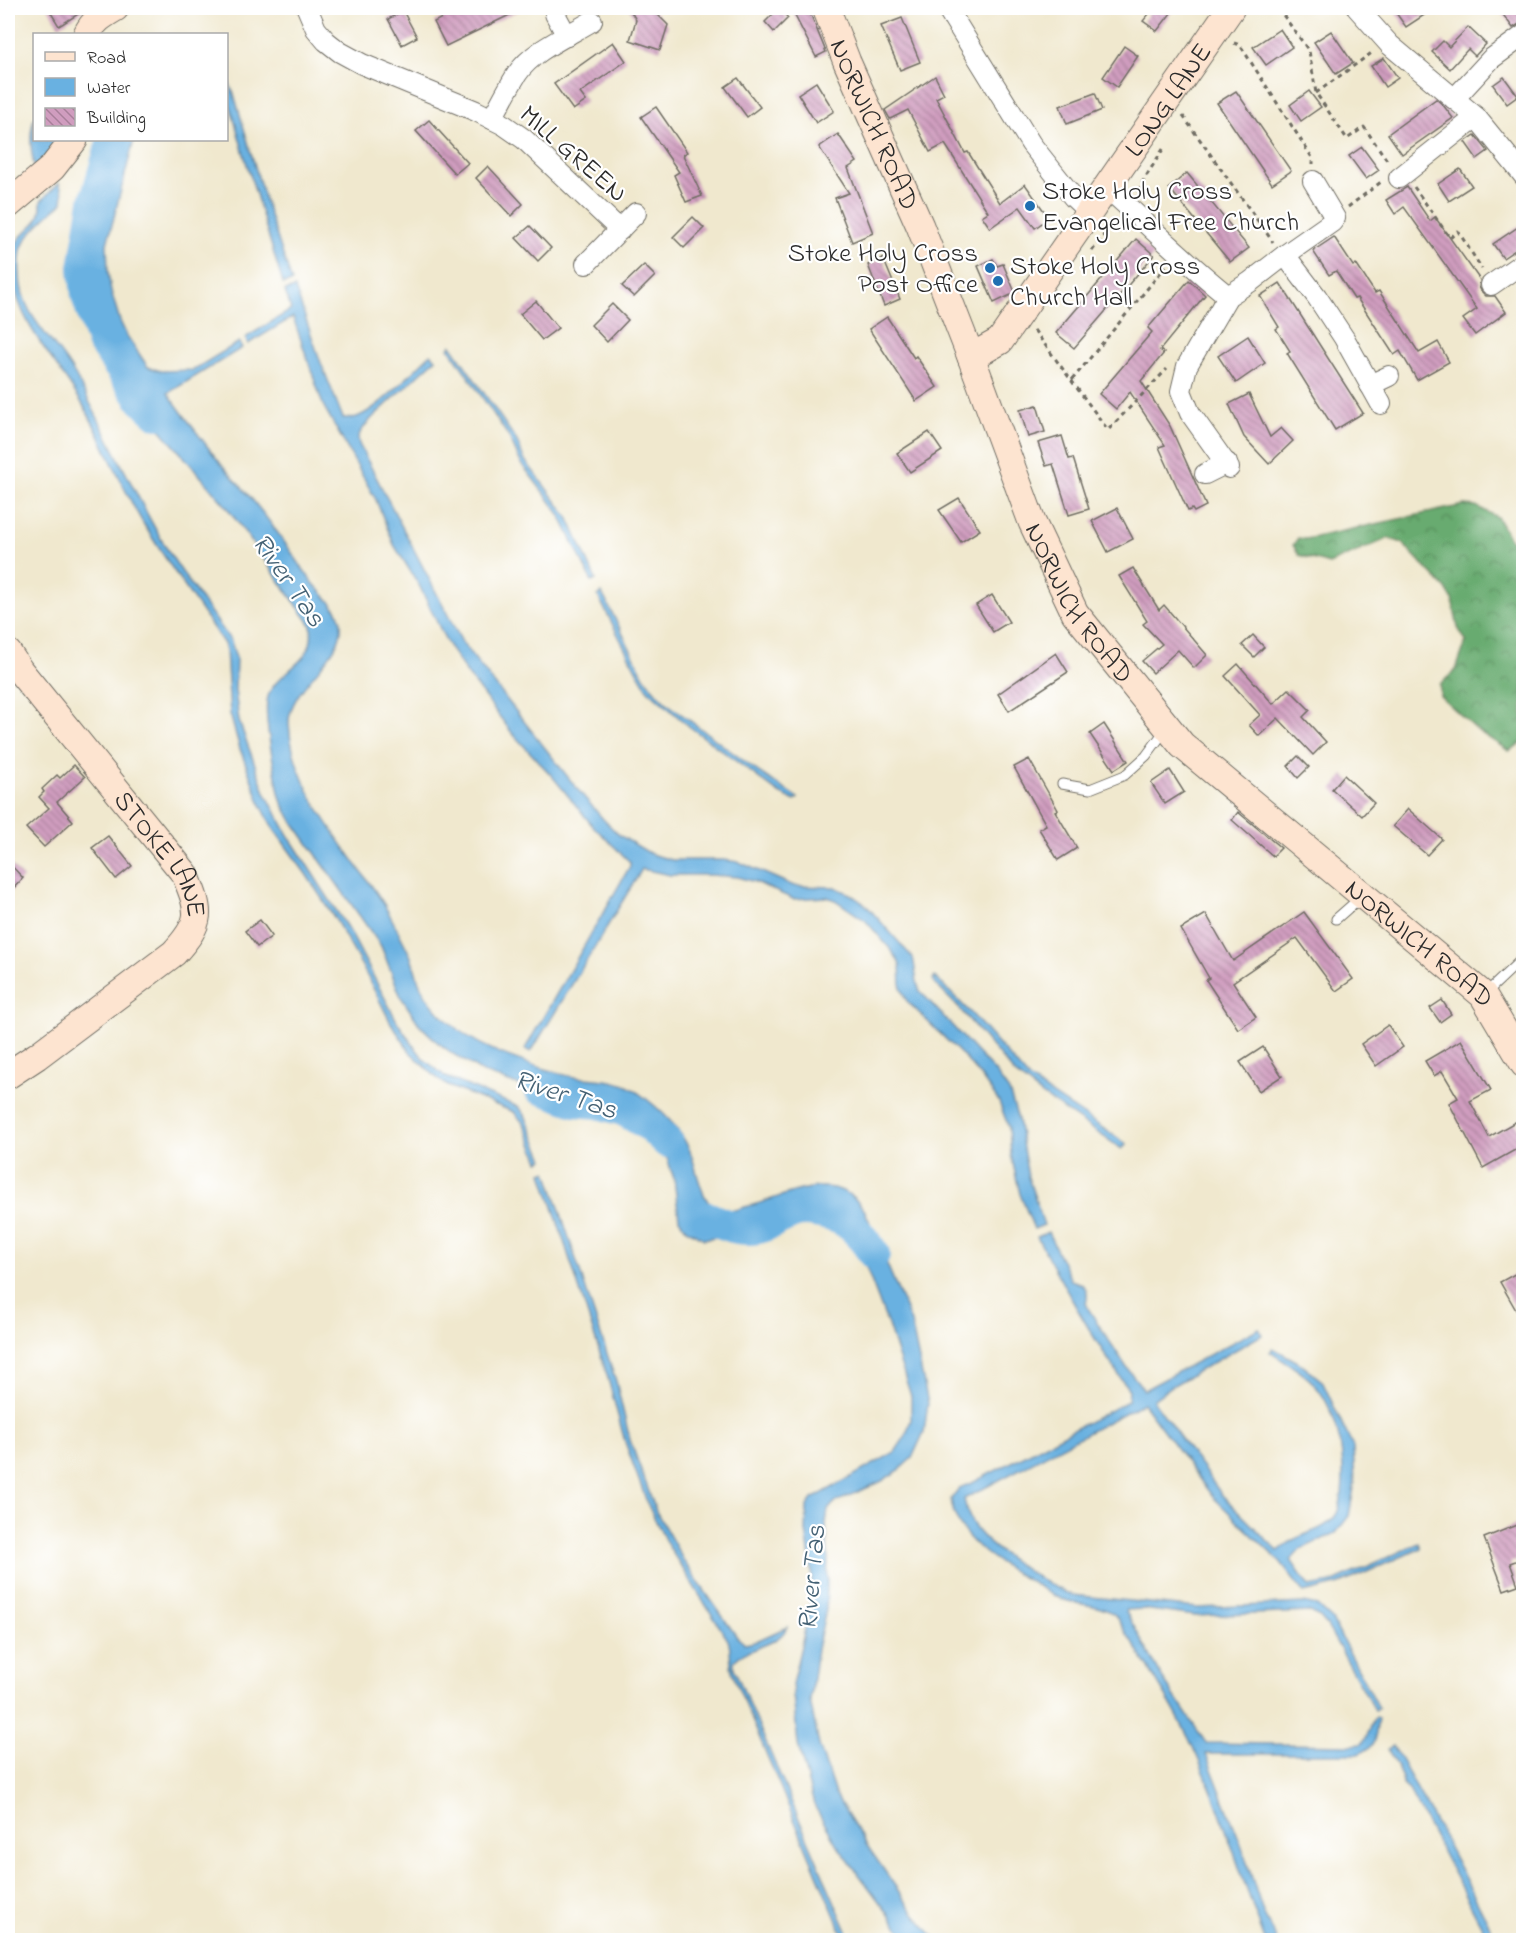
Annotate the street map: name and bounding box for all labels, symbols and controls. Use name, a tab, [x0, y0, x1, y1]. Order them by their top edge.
legend	[33, 33, 228, 141]
street label: NORWICH ROAD	[818, 34, 927, 217]
street label: LONG LANE	[1116, 36, 1223, 166]
text: Road	[87, 46, 126, 72]
text: Water	[87, 76, 131, 102]
street label: MILL GREEN	[510, 97, 635, 213]
text: Building	[86, 106, 146, 133]
place label: Stoke Holy Cross Evangelical Free Church	[1042, 173, 1299, 243]
marker: Stoke Holy Cross Evangelical Free Church	[1023, 199, 1037, 213]
place label: Stoke Holy Cross Post Office	[788, 235, 979, 305]
place label: Stoke Holy Cross Church Hall	[1010, 248, 1200, 318]
marker: Stoke Holy Cross Post Office	[983, 261, 997, 275]
marker: Stoke Holy Cross Church Hall	[991, 274, 1005, 288]
street label: NORWICH ROAD	[1013, 517, 1142, 693]
water label: River Tas	[240, 526, 335, 637]
street label: STOKE LANE	[103, 783, 214, 919]
street label: NORWICH ROAD	[1336, 871, 1501, 1018]
water label: River Tas	[508, 1060, 622, 1132]
water label: River Tas	[788, 1523, 839, 1633]

